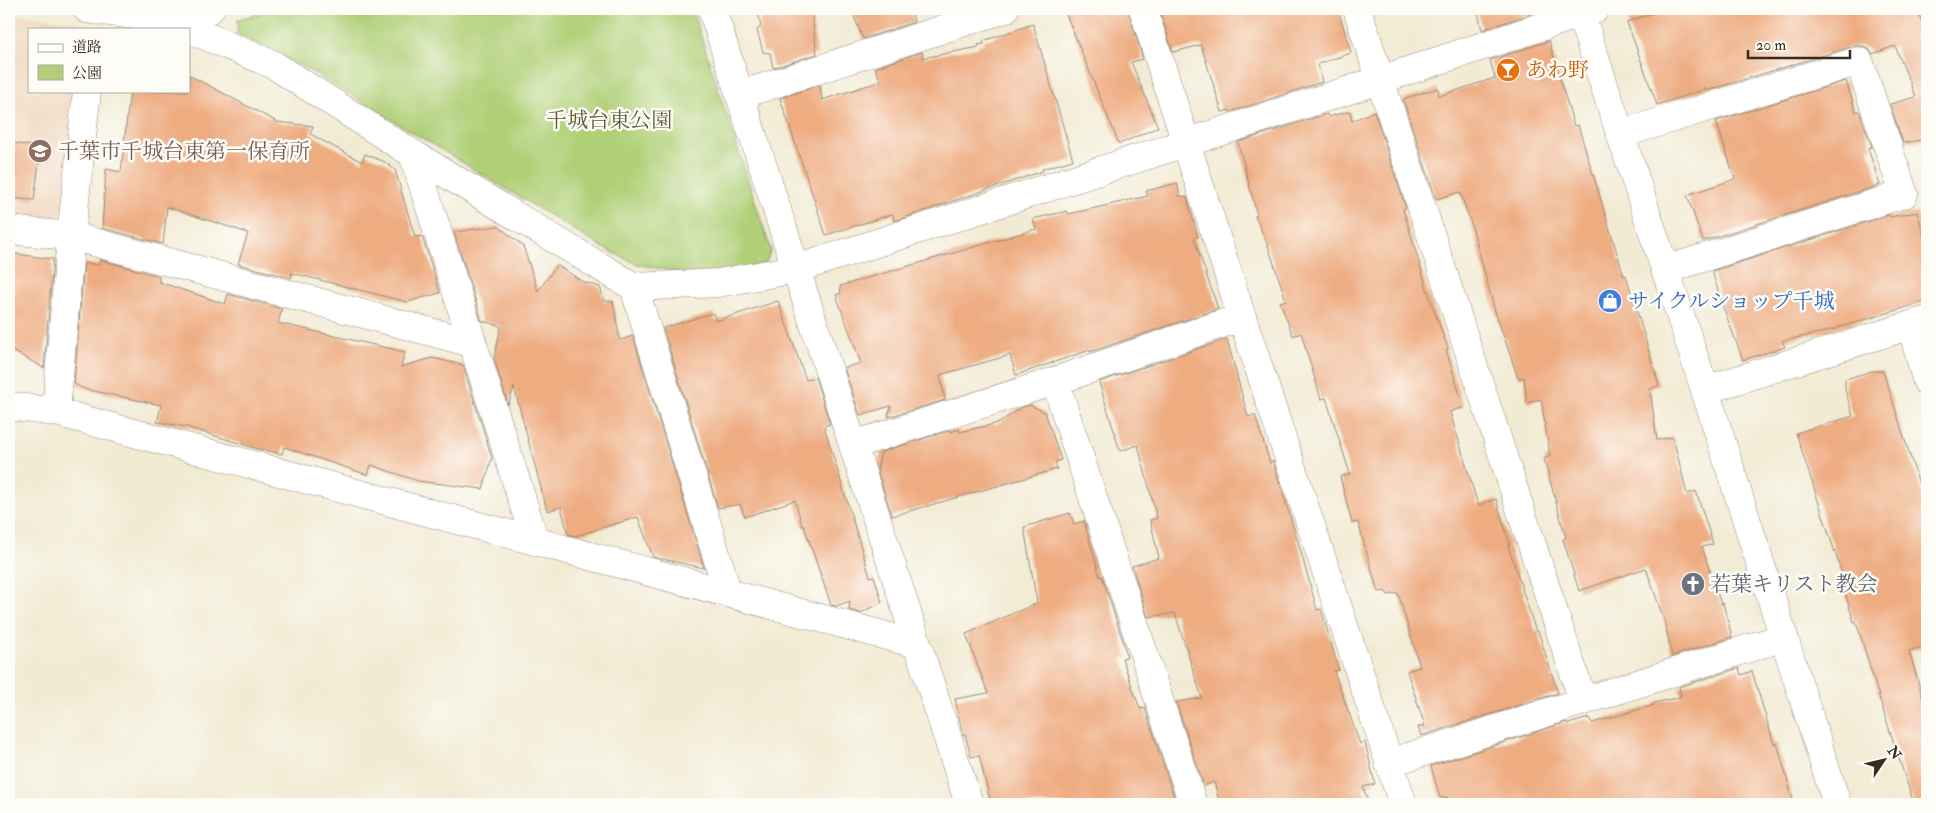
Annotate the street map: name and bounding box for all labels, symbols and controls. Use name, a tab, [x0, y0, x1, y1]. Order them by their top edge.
legend	[28, 28, 190, 92]
scale bar	[1748, 28, 1851, 60]
text: 20 m	[1756, 36, 1786, 55]
text: 道路	[72, 38, 102, 57]
bar icon: あわ野	[1495, 57, 1521, 83]
place label: あわ野	[1526, 57, 1589, 84]
text: 公園	[72, 64, 102, 83]
park label: 千城台東公園	[546, 107, 672, 134]
school or university icon: 千葉市千城台東第一保育所	[27, 138, 53, 164]
place label: 千葉市千城台東第一保育所	[58, 138, 310, 165]
shop icon: サイクルショップ千城	[1597, 288, 1623, 314]
place label: サイクルショップ千城	[1628, 288, 1835, 315]
church icon: 若葉キリスト教会	[1680, 571, 1706, 597]
place label: 若葉キリスト教会	[1710, 571, 1878, 598]
north arrow	[1858, 736, 1908, 786]
text: N	[1883, 742, 1905, 763]

